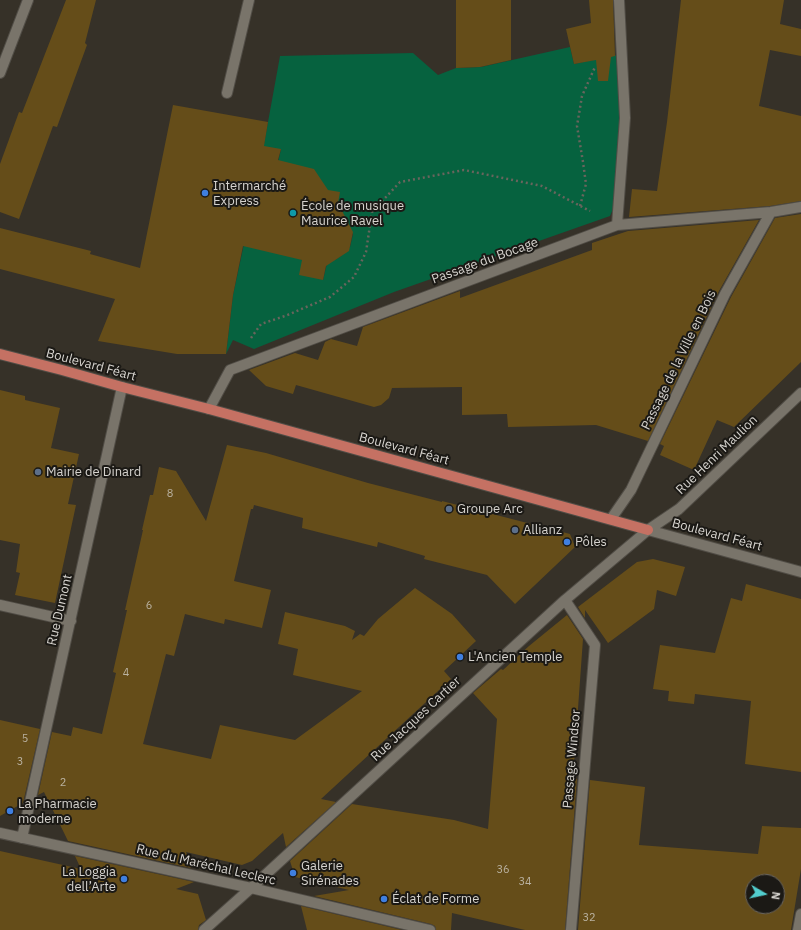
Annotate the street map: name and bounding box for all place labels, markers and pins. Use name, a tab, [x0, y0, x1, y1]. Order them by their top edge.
place label: Intermarché Express	[213, 178, 286, 209]
marker: Intermarché Express	[200, 188, 210, 198]
place label: École de musique Maurice Ravel	[301, 198, 404, 229]
marker: École de musique Maurice Ravel	[288, 208, 298, 218]
place label: Mairie de Dinard	[46, 464, 141, 480]
marker: Mairie de Dinard	[33, 467, 43, 477]
place label: Groupe Arc	[457, 501, 523, 517]
marker: Groupe Arc	[444, 504, 454, 514]
place label: Allianz	[523, 522, 562, 538]
marker: Allianz	[510, 525, 520, 535]
place label: Pôles	[575, 534, 607, 550]
marker: Pôles	[562, 537, 572, 547]
place label: L'Ancien Temple	[468, 649, 562, 665]
marker: L'Ancien Temple	[455, 652, 465, 662]
place label: La Pharmacie moderne	[18, 796, 97, 827]
marker: La Pharmacie moderne	[5, 806, 15, 816]
place label: Galerie Sirénades	[301, 858, 359, 889]
place label: La Loggia dell’Arte	[62, 864, 116, 895]
marker: Galerie Sirénades	[288, 868, 298, 878]
marker: La Loggia dell’Arte	[119, 874, 129, 884]
place label: Éclat de Forme	[392, 891, 479, 907]
marker: Éclat de Forme	[379, 894, 389, 904]

